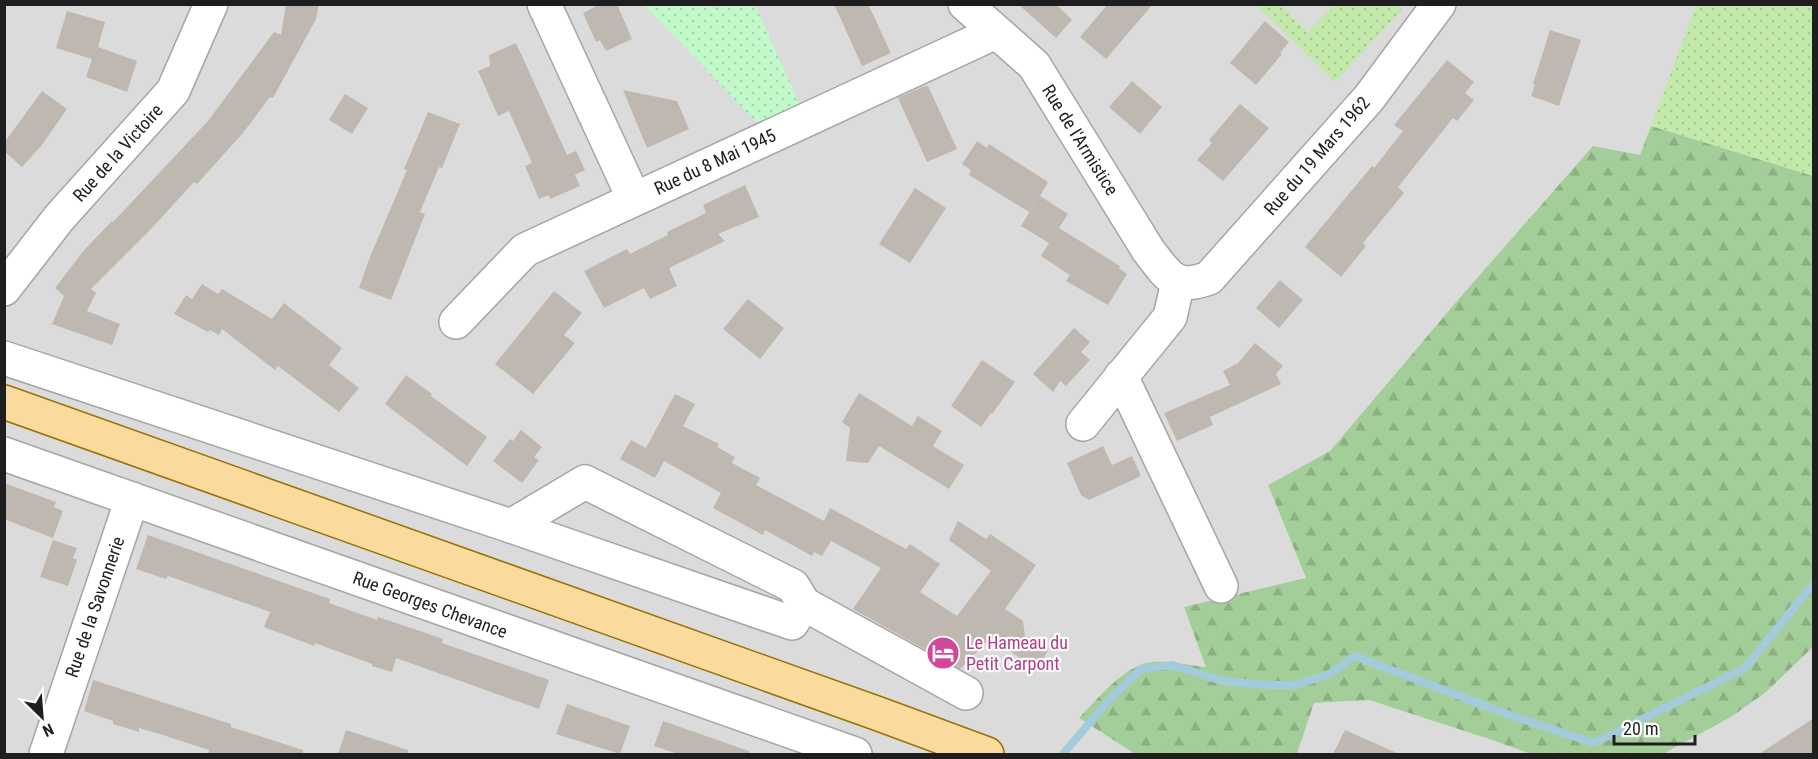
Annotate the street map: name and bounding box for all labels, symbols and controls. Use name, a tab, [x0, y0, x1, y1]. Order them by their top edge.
street label: Rue de l'Armistice	[1038, 81, 1123, 199]
street label: Rue du 19 Mars 1962	[1259, 92, 1374, 219]
street label: Rue de la Victoire	[68, 100, 167, 206]
street label: Rue du 8 Mai 1945	[651, 124, 779, 199]
street label: Rue de la Savonnerie	[61, 534, 128, 680]
street label: Rue Georges Chevance	[350, 567, 510, 642]
place label: Le Hameau du Petit Carpont	[966, 632, 1068, 674]
hotel icon: Le Hameau du Petit Carpont	[925, 635, 961, 671]
north arrow	[12, 687, 72, 747]
scale bar	[1614, 708, 1695, 746]
text: 20 m	[1623, 718, 1658, 739]
text: N	[40, 719, 57, 741]

